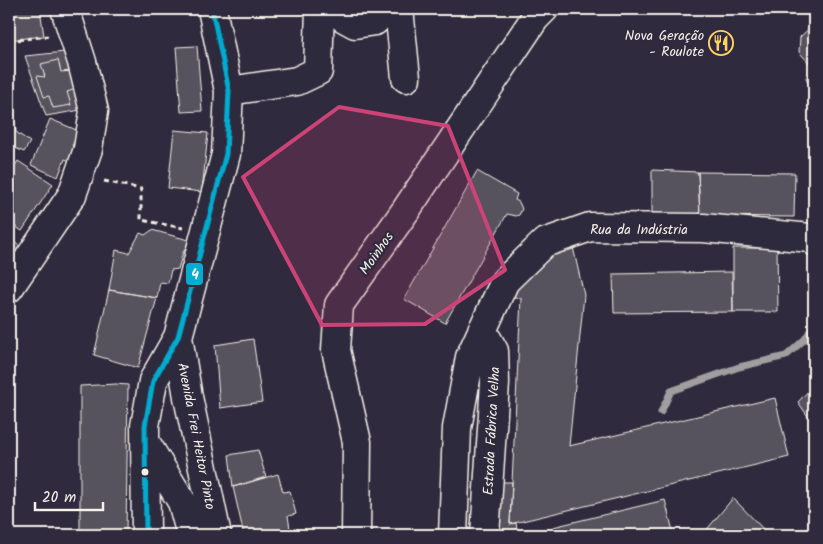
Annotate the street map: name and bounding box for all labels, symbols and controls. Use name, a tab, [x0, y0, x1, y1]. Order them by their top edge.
place label: Nova Geração - Roulote	[625, 25, 705, 63]
restaurant icon: Nova Geração - Roulote	[708, 30, 734, 56]
street label: Rua da Indústria	[590, 219, 688, 241]
street label: Moinhos	[354, 228, 400, 280]
line badge: 4	[185, 262, 204, 286]
text: 4	[191, 264, 199, 286]
street label: Avenida Frei Heitor Pinto	[171, 361, 221, 511]
street label: Estrada Fábrica Velha	[478, 366, 506, 496]
unlabelled marker	[140, 467, 150, 477]
scale bar	[35, 479, 102, 511]
text: 20 m	[42, 486, 76, 510]

